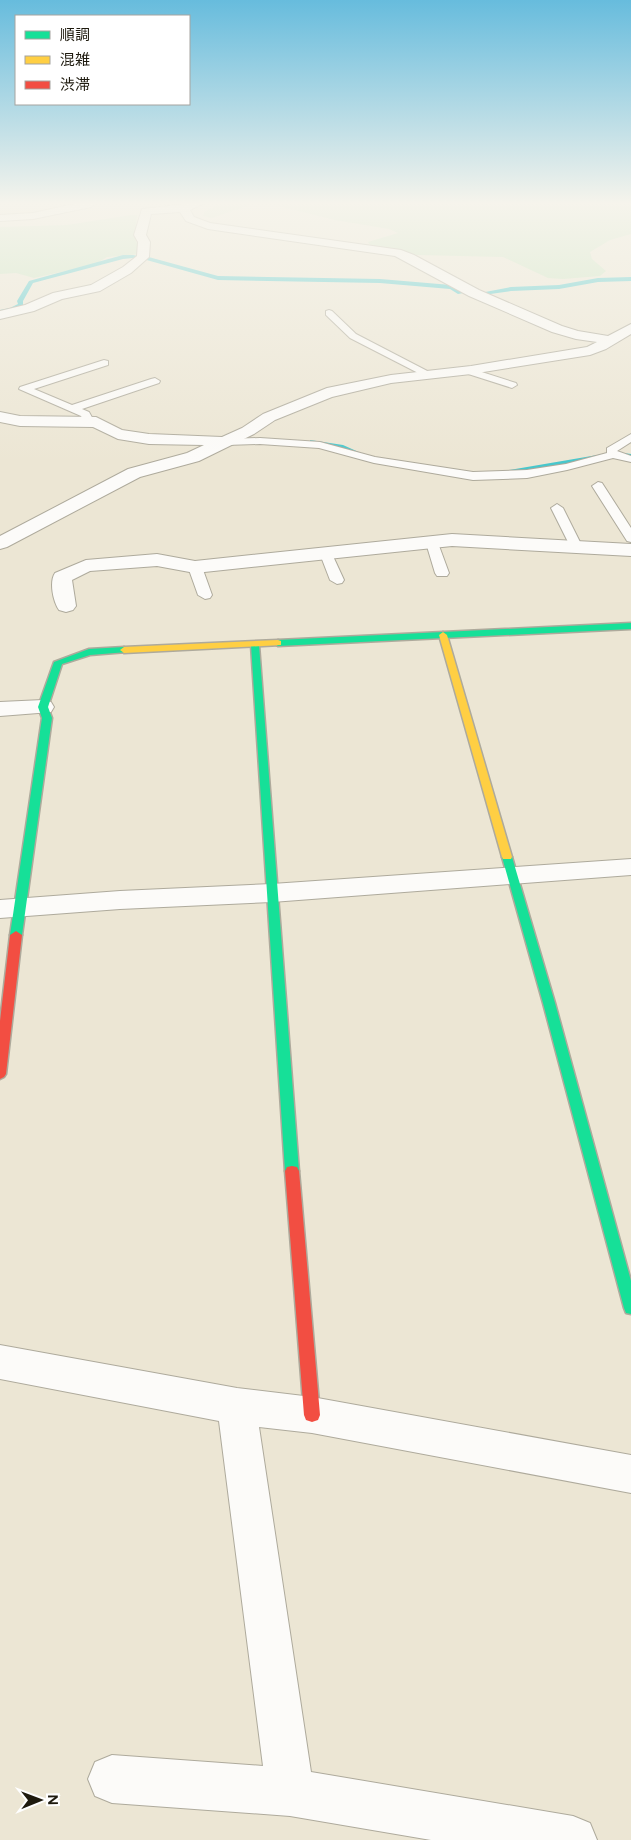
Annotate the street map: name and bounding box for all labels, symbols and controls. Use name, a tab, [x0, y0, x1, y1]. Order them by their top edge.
legend	[15, 15, 190, 105]
text: 順調	[60, 26, 90, 44]
text: 混雑	[60, 51, 90, 69]
text: 渋滞	[60, 76, 90, 94]
north arrow	[15, 1775, 65, 1825]
text: N	[44, 1794, 61, 1805]

